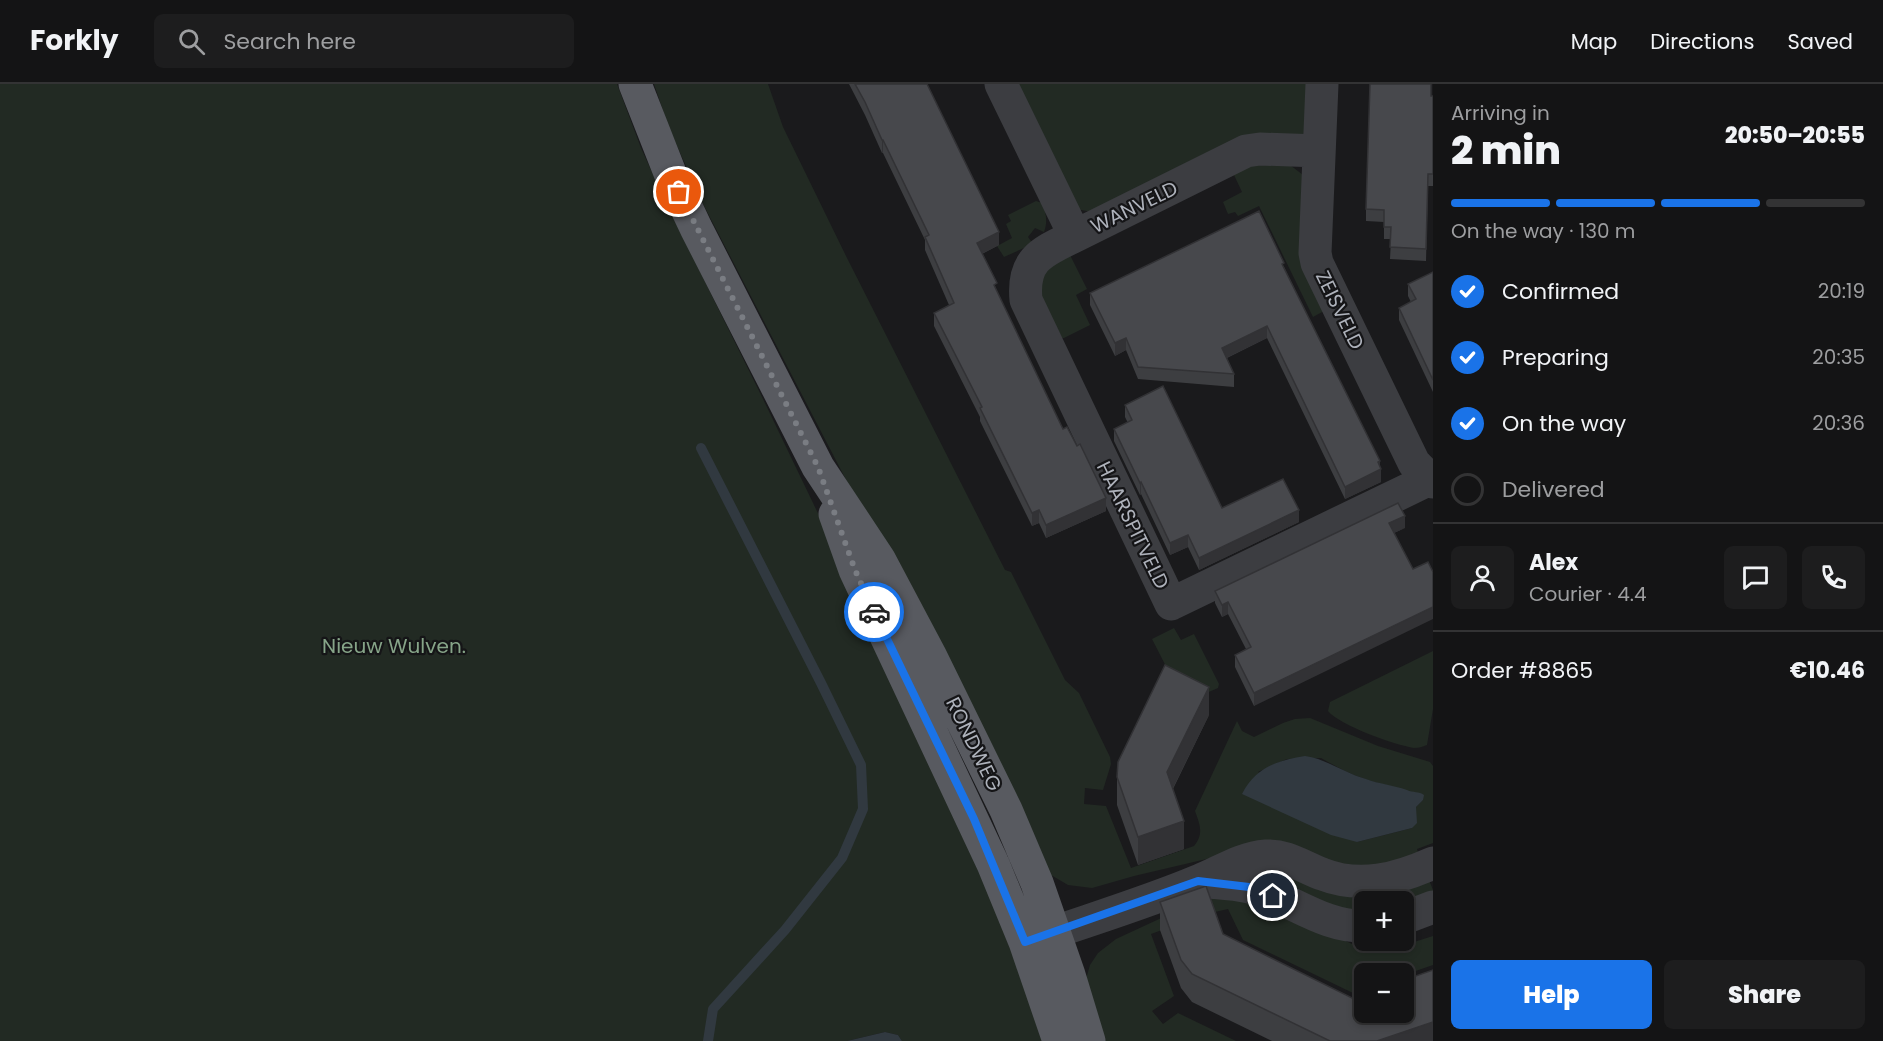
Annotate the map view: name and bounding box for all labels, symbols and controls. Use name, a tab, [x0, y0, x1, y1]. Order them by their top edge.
search box	[154, 14, 574, 68]
text: Forkly	[30, 21, 118, 60]
icon: search	[175, 25, 208, 58]
text: Search here	[223, 26, 356, 57]
text: Map	[1571, 27, 1617, 56]
text: Directions	[1650, 27, 1754, 56]
text: Saved	[1787, 27, 1853, 56]
text: Arriving in	[1451, 99, 1550, 127]
text: 20:50–20:55	[1725, 120, 1865, 151]
text: 2 min	[1451, 123, 1561, 178]
pin	[653, 166, 704, 217]
street label: WANVELD	[1086, 174, 1182, 240]
icon: bag	[662, 175, 695, 208]
text: On the way · 130 m	[1451, 217, 1635, 245]
street label: ZEISVELD	[1309, 266, 1371, 354]
icon: check	[1451, 275, 1484, 308]
text: Confirmed	[1502, 276, 1619, 307]
text: 20:19	[1818, 277, 1865, 305]
icon: check	[1451, 341, 1484, 374]
text: Preparing	[1502, 342, 1609, 373]
text: 20:35	[1812, 343, 1865, 371]
icon: check	[1451, 407, 1484, 440]
text: On the way	[1502, 408, 1626, 439]
text: 20:36	[1812, 409, 1865, 437]
street label: HAARSPITVELD	[1090, 457, 1176, 593]
text: Delivered	[1502, 474, 1605, 505]
button: person	[1451, 546, 1514, 609]
button: chat	[1724, 546, 1787, 609]
button: phone	[1802, 546, 1865, 609]
text: Alex	[1529, 547, 1578, 578]
text: Courier · 4.4	[1529, 580, 1647, 608]
courier	[844, 582, 904, 642]
icon: car	[858, 596, 891, 629]
park label: Nieuw Wulven.	[322, 632, 466, 660]
text: Order #8865	[1451, 655, 1593, 686]
text: €10.46	[1790, 655, 1865, 686]
street label: RONDWEG	[939, 692, 1009, 796]
pin	[1247, 870, 1298, 921]
icon: home	[1256, 879, 1289, 912]
map controls	[1354, 891, 1414, 1023]
button: +	[1354, 891, 1414, 951]
button: Help	[1451, 960, 1652, 1029]
button: Share	[1664, 960, 1865, 1029]
button: −	[1354, 963, 1414, 1023]

